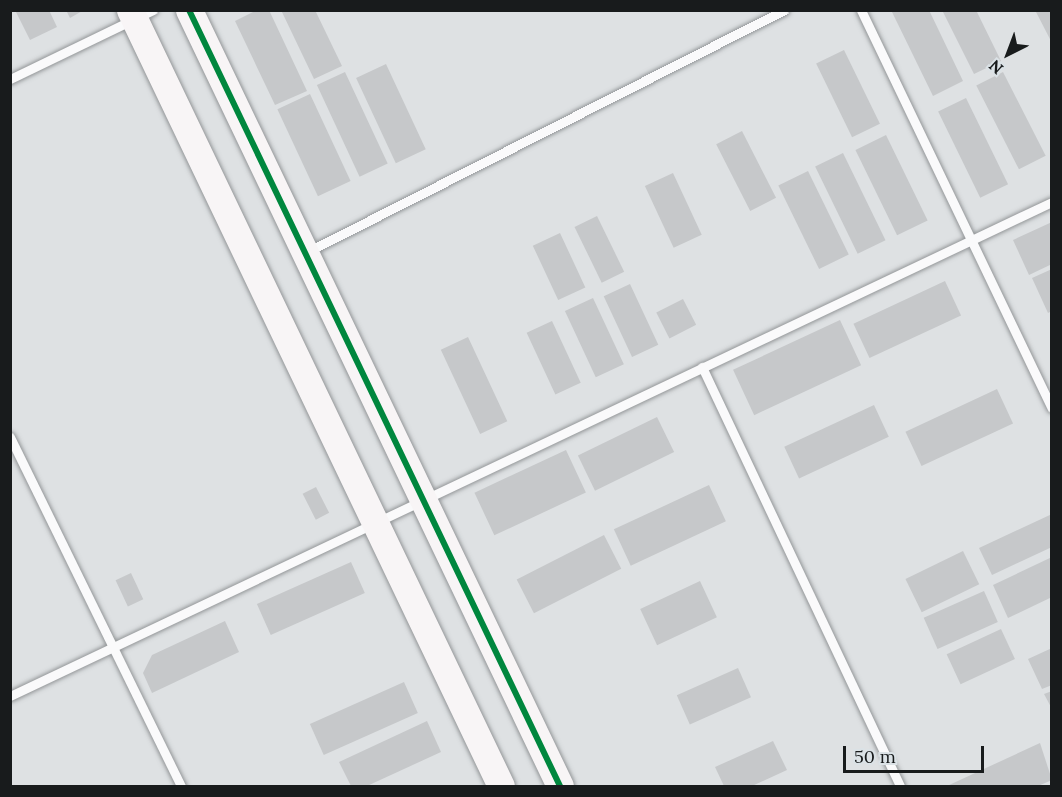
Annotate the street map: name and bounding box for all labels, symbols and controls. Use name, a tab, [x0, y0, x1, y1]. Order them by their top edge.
north arrow	[978, 24, 1038, 84]
text: N	[985, 56, 1007, 79]
scale bar	[846, 734, 987, 772]
text: 50 m	[854, 745, 896, 768]

